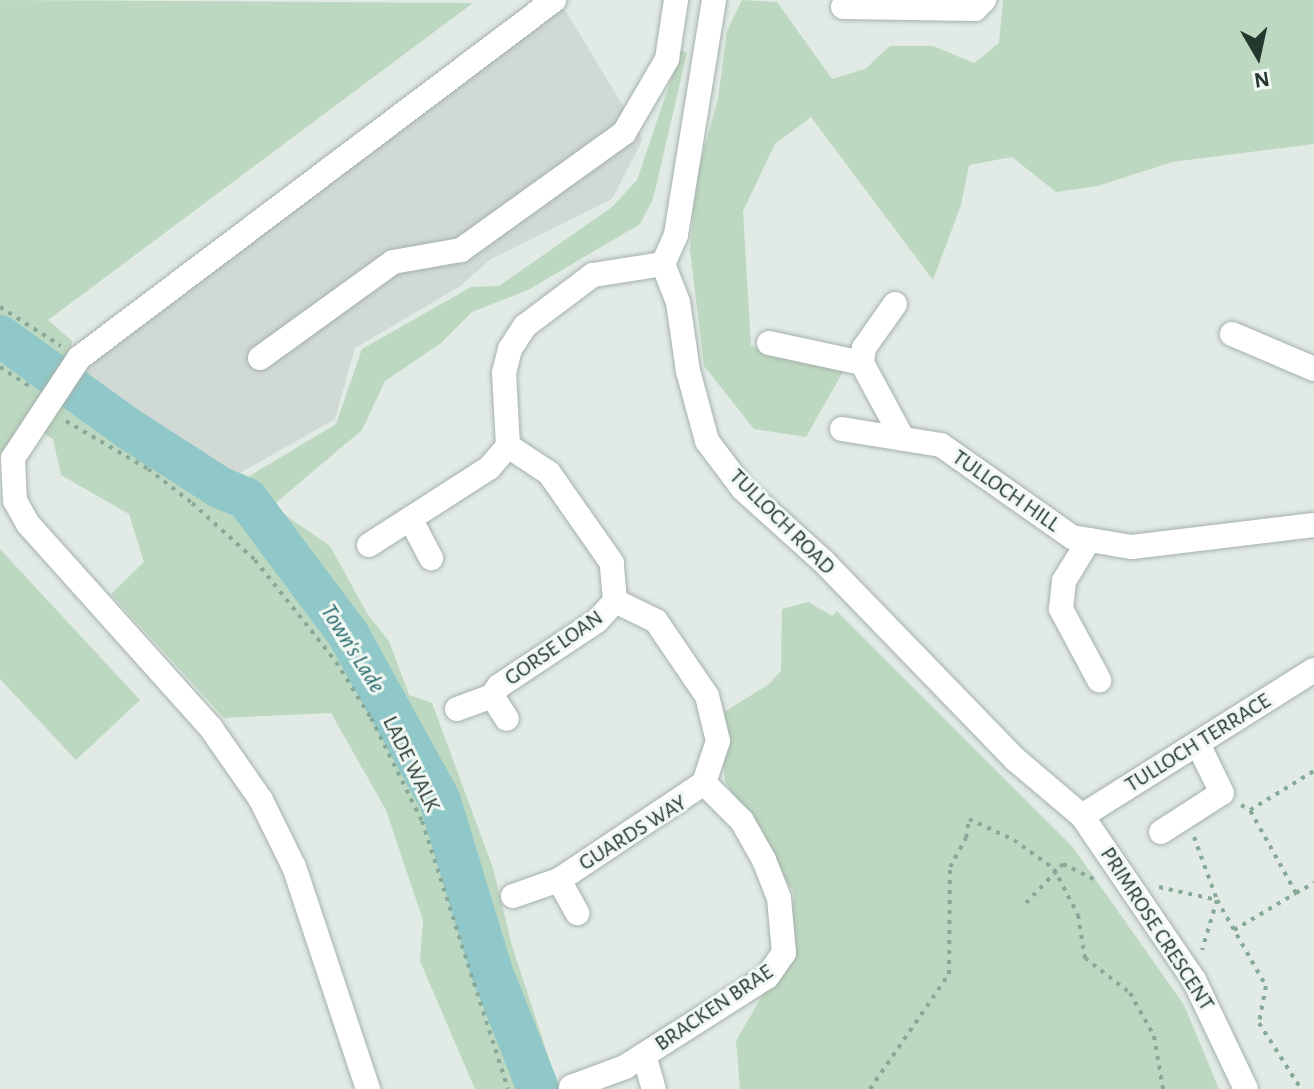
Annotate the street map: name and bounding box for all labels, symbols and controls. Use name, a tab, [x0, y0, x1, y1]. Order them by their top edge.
north arrow	[1218, 16, 1298, 96]
text: N	[1252, 68, 1271, 92]
street label: TULLOCH HILL	[947, 444, 1065, 538]
street label: TULLOCH ROAD	[724, 464, 840, 580]
water label: Town's Lade	[313, 599, 391, 699]
street label: GORSE LOAN	[500, 605, 608, 691]
street label: TULLOCH TERRACE	[1120, 688, 1276, 798]
street label: LADE WALK	[376, 712, 446, 816]
street label: GUARDS WAY	[574, 789, 692, 877]
street label: PRIMROSE CRESCENT	[1094, 842, 1220, 1016]
street label: BRACKEN BRAE	[650, 959, 778, 1057]

